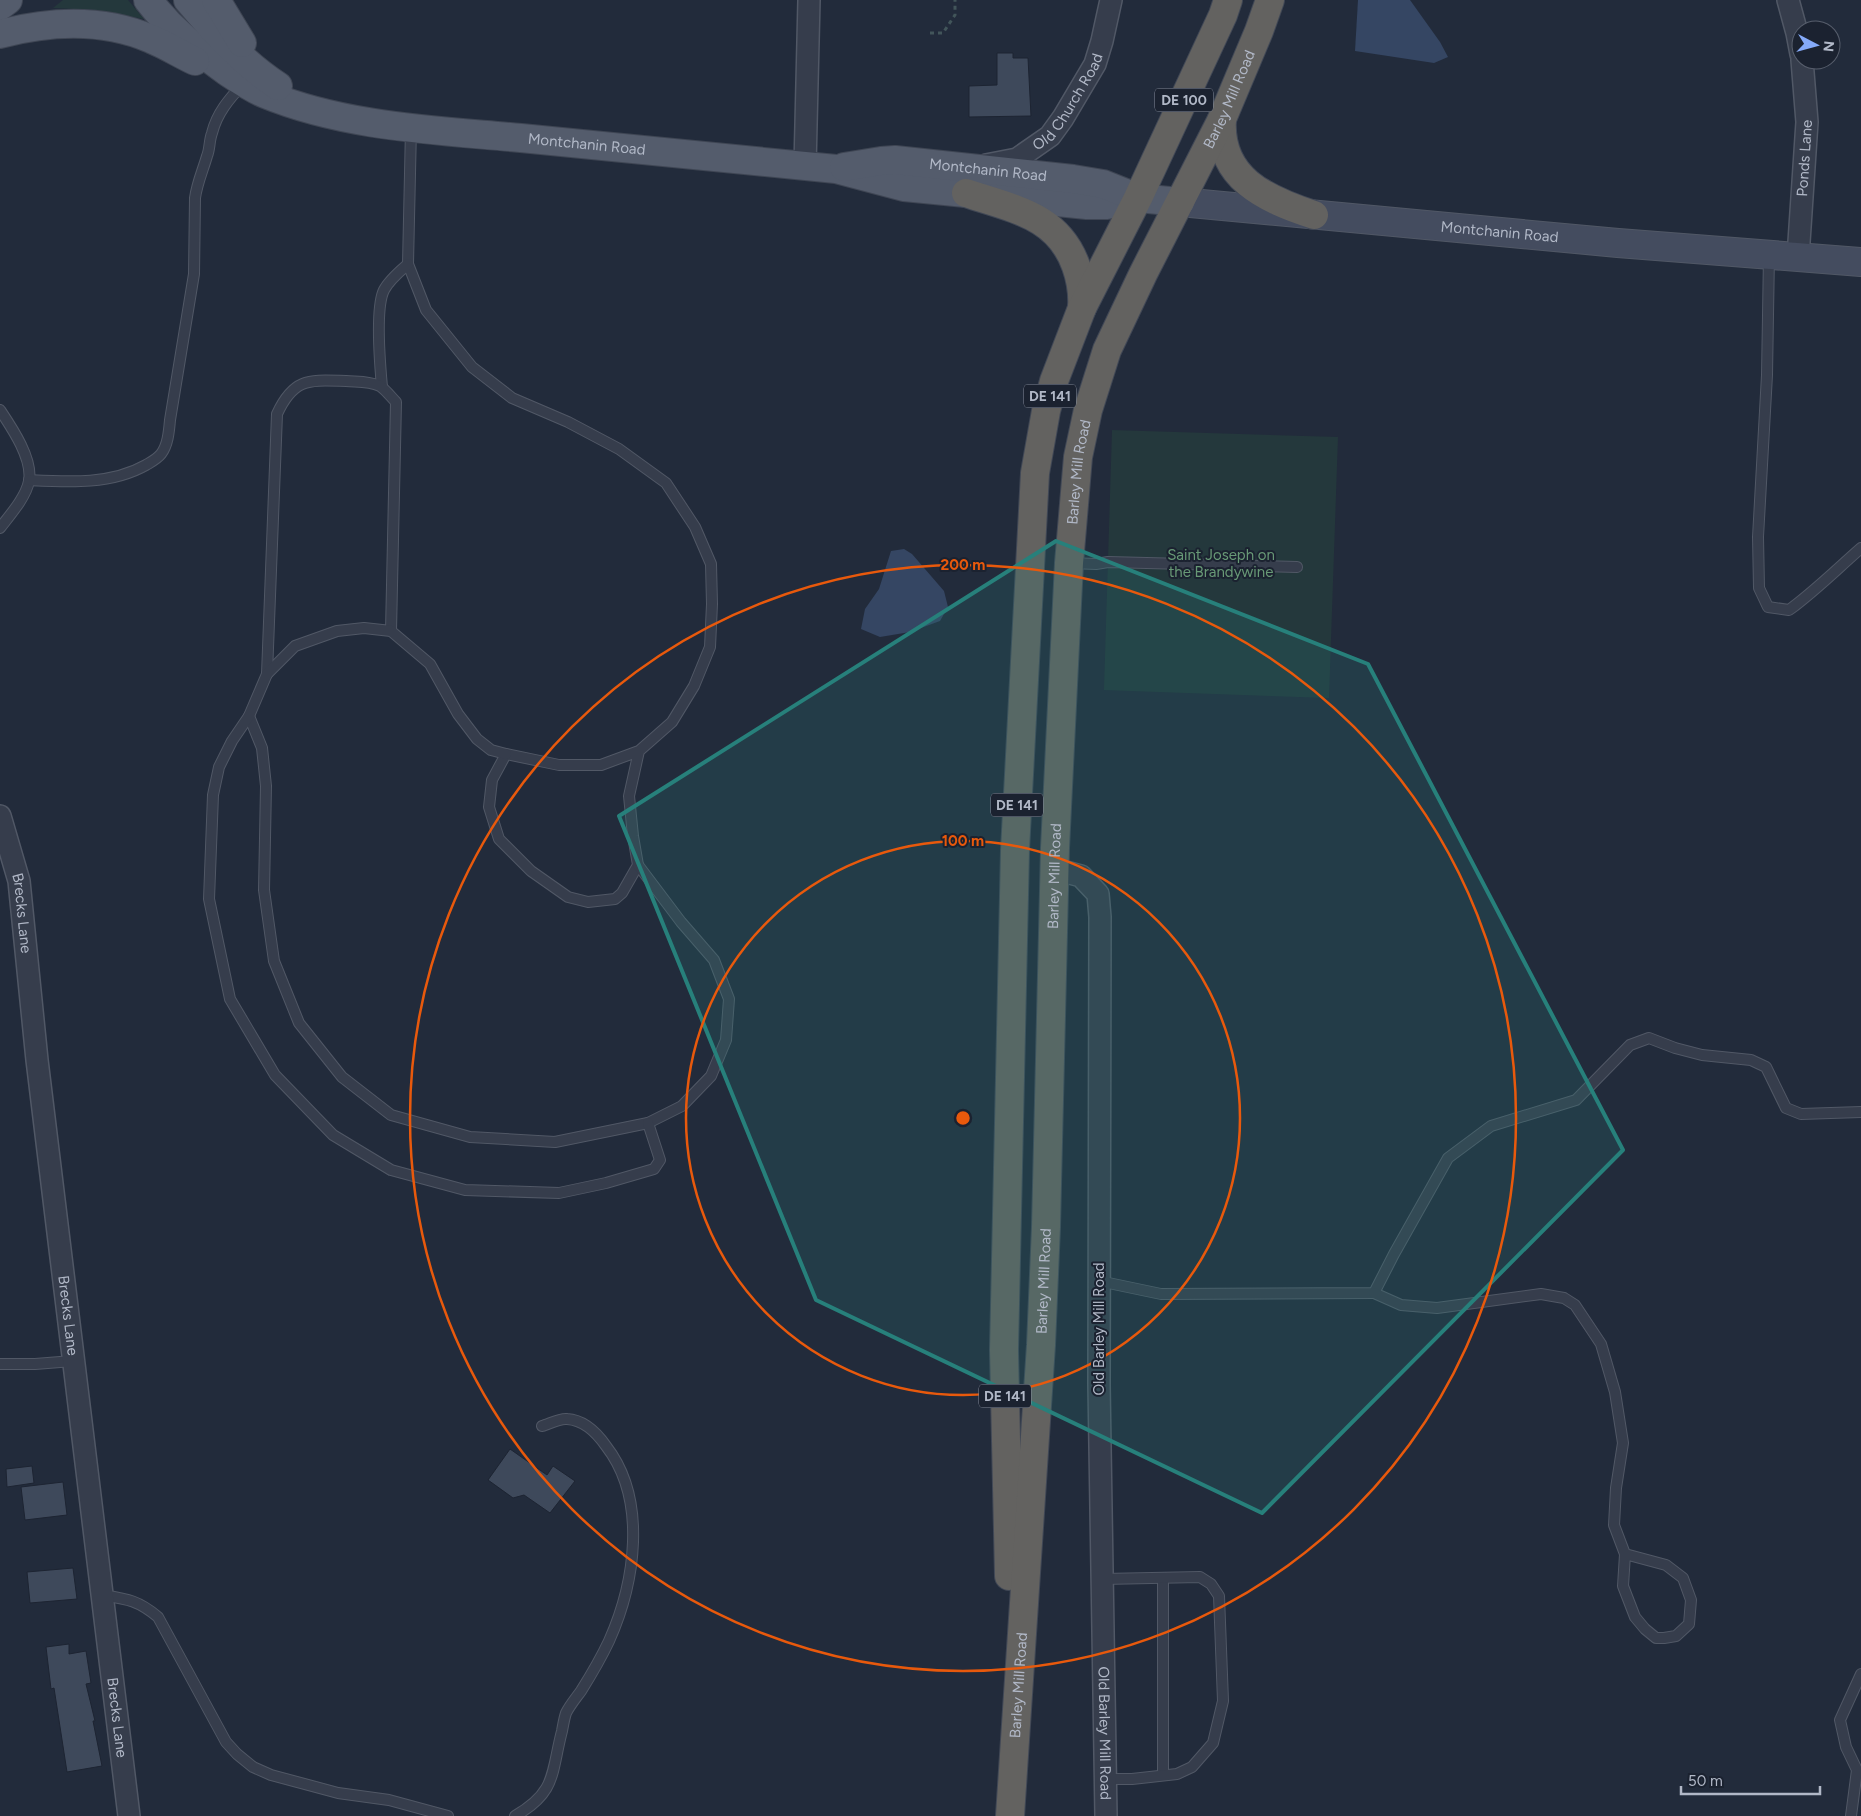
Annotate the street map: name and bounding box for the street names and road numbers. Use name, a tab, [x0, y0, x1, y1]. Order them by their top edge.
street label: Barley Mill Road	[1199, 47, 1259, 152]
street label: Old Church Road	[1029, 51, 1107, 154]
road number: DE 100	[1155, 88, 1213, 112]
street label: Ponds Lane	[1793, 119, 1816, 197]
street label: Montchanin Road	[527, 130, 646, 159]
street label: Montchanin Road	[928, 155, 1048, 185]
street label: Montchanin Road	[1440, 217, 1559, 246]
road number: DE 141	[1024, 384, 1076, 408]
street label: Barley Mill Road	[1063, 418, 1095, 525]
road number: DE 141	[991, 794, 1043, 816]
street label: Barley Mill Road	[1044, 823, 1065, 929]
street label: Brecks Lane	[8, 871, 35, 954]
street label: Barley Mill Road	[1032, 1228, 1055, 1334]
street label: Old Barley Mill Road	[1090, 1262, 1108, 1396]
street label: Brecks Lane	[54, 1274, 82, 1357]
road number: DE 141	[979, 1384, 1031, 1408]
street label: Barley Mill Road	[1006, 1632, 1031, 1739]
street label: Old Barley Mill Road	[1095, 1666, 1115, 1800]
street label: Brecks Lane	[103, 1676, 131, 1759]

